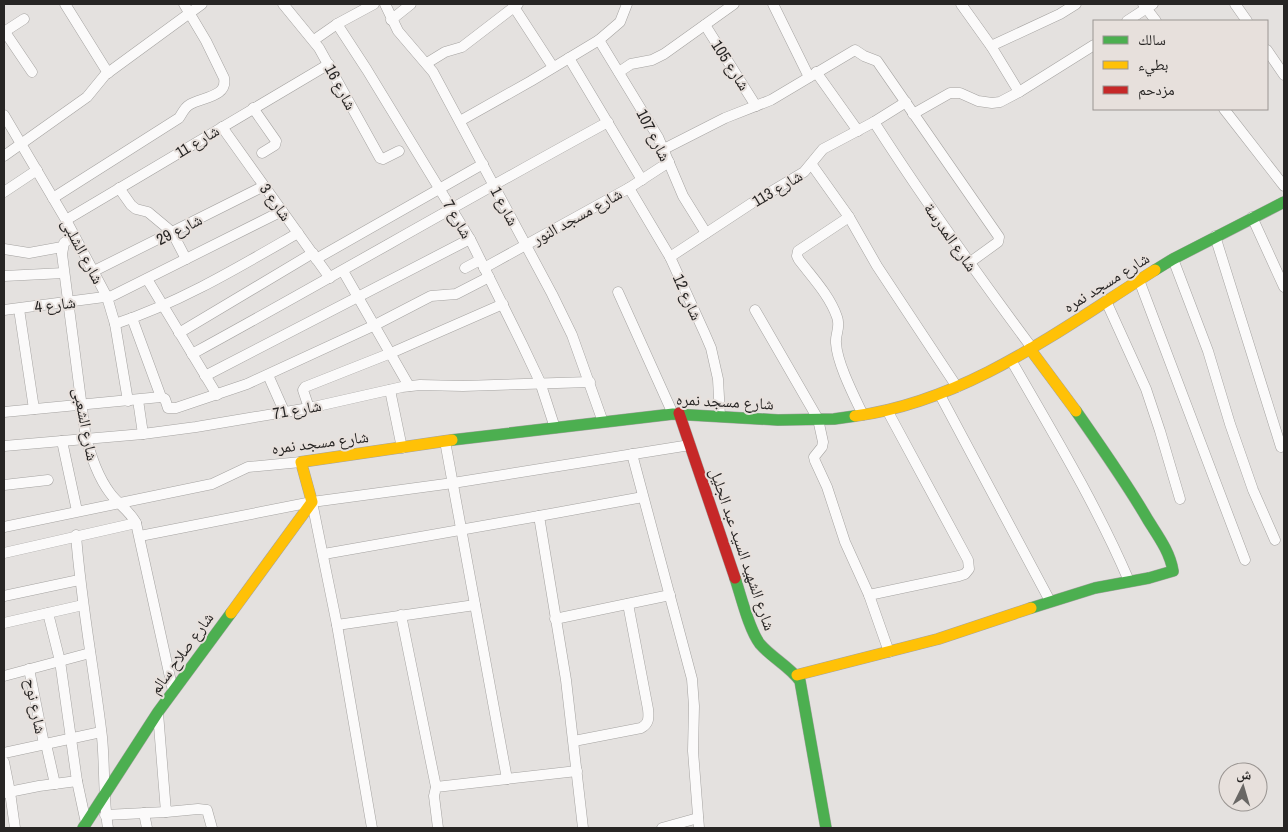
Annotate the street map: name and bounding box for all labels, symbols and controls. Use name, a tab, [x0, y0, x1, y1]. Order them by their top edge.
legend	[1093, 20, 1268, 110]
text: سالك	[1138, 29, 1166, 50]
street label: شارع 105	[707, 36, 755, 94]
text: بطيء	[1138, 54, 1168, 77]
street label: شارع 16	[320, 60, 362, 114]
text: مزدحم	[1138, 79, 1175, 100]
street label: شارع 107	[631, 105, 677, 165]
street label: شارع 11	[171, 119, 223, 163]
street label: شارع 113	[748, 164, 806, 212]
street label: شارع 3	[255, 179, 297, 225]
street label: شارع مسجد النور	[527, 182, 626, 250]
street label: شارع 1	[486, 183, 524, 229]
street label: شارع 7	[438, 196, 478, 242]
street label: شارع المدرسة	[919, 198, 983, 276]
street label: شارع 29	[152, 208, 206, 250]
street label: شارع الشلبى	[57, 214, 109, 288]
street label: شارع مسجد نمره	[1059, 247, 1153, 317]
street label: شارع 12	[668, 270, 708, 324]
street label: شارع 4	[33, 291, 77, 317]
street label: شارع الشعبى	[68, 385, 104, 463]
street label: شارع مسجد نمره	[676, 387, 774, 415]
street label: شارع 71	[271, 394, 323, 424]
street label: شارع مسجد نمره	[270, 425, 370, 459]
street label: شارع الشهيد السيد عبد الجليل	[705, 465, 781, 633]
street label: شارع صلاح سالم	[144, 607, 218, 699]
street label: شارع نوح	[20, 676, 52, 736]
north arrow	[1218, 762, 1268, 812]
text: ش	[1236, 764, 1252, 784]

